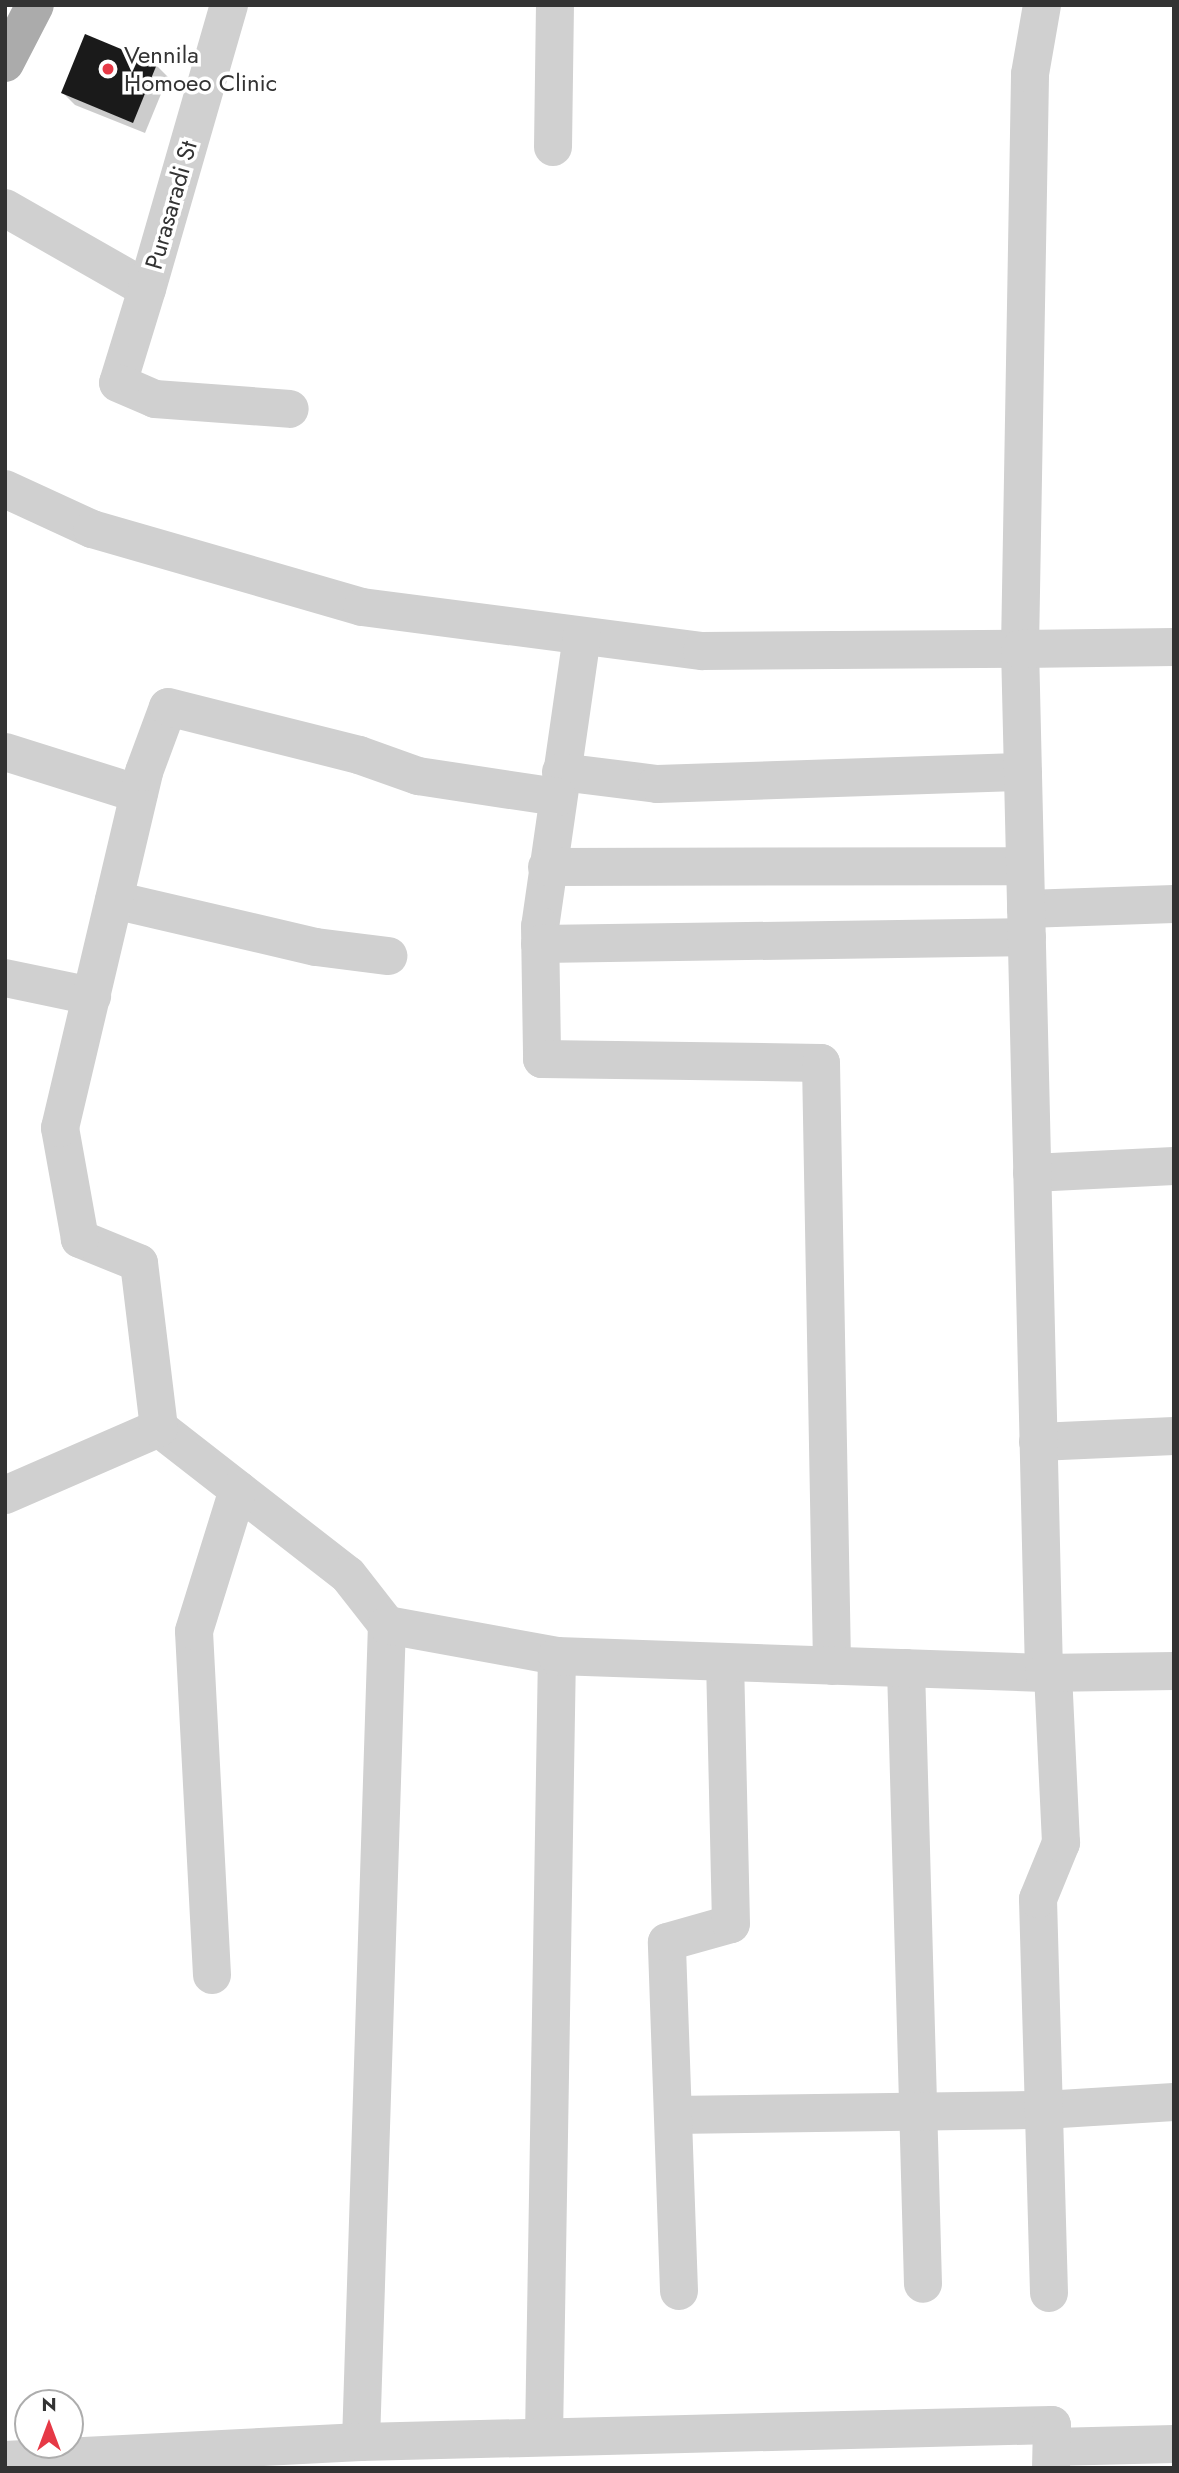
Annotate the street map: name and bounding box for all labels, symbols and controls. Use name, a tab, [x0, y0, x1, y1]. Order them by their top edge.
place label: Vennila Homoeo Clinic	[124, 41, 277, 97]
marker: Vennila Homoeo Clinic	[98, 59, 118, 79]
street label: Purasaradi St	[139, 138, 203, 272]
north arrow	[14, 2389, 84, 2459]
text: N	[41, 2391, 57, 2418]

